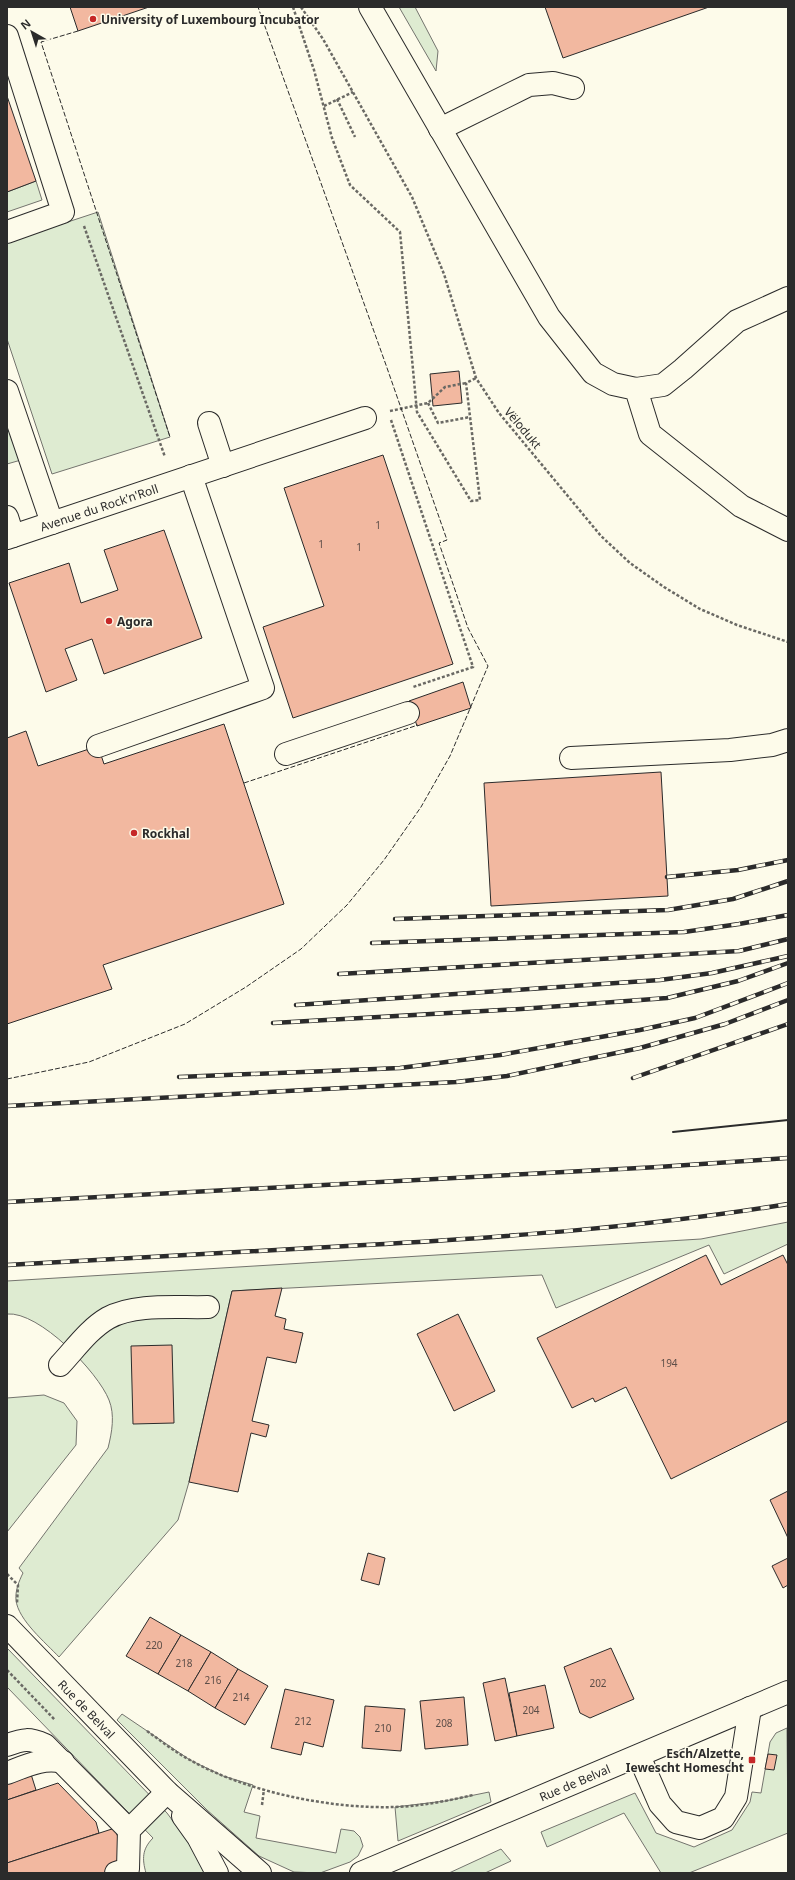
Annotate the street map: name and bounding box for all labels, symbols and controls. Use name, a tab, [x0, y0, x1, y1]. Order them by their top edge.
place label: University of Luxembourg Incubator	[101, 11, 320, 28]
north arrow	[12, 12, 52, 52]
marker: University of Luxembourg Incubator	[88, 14, 98, 24]
text: N	[17, 15, 34, 32]
street label: Vëlodukt	[501, 404, 546, 453]
street label: Avenue du Rock'n'Roll	[38, 479, 160, 535]
house number: 1	[375, 518, 381, 532]
house number: 1	[318, 537, 324, 551]
house number: 1	[356, 540, 362, 554]
place label: Agora	[117, 613, 153, 630]
marker: Agora	[104, 616, 114, 626]
place label: Rockhal	[142, 825, 190, 842]
marker: Rockhal	[129, 828, 139, 838]
house number: 194	[660, 1356, 678, 1370]
house number: 220	[145, 1638, 163, 1652]
house number: 218	[175, 1656, 193, 1670]
house number: 216	[204, 1673, 222, 1687]
street label: Rue de Belval	[54, 1676, 119, 1742]
house number: 202	[589, 1676, 607, 1690]
house number: 214	[232, 1690, 250, 1704]
house number: 204	[522, 1703, 540, 1717]
house number: 212	[294, 1714, 312, 1728]
house number: 208	[435, 1716, 453, 1730]
house number: 210	[374, 1721, 392, 1735]
place label: Esch/Alzette, Iewescht Homescht	[626, 1745, 744, 1776]
marker: Esch/Alzette, Iewescht Homescht	[747, 1755, 757, 1765]
street label: Rue de Belval	[536, 1760, 613, 1805]

